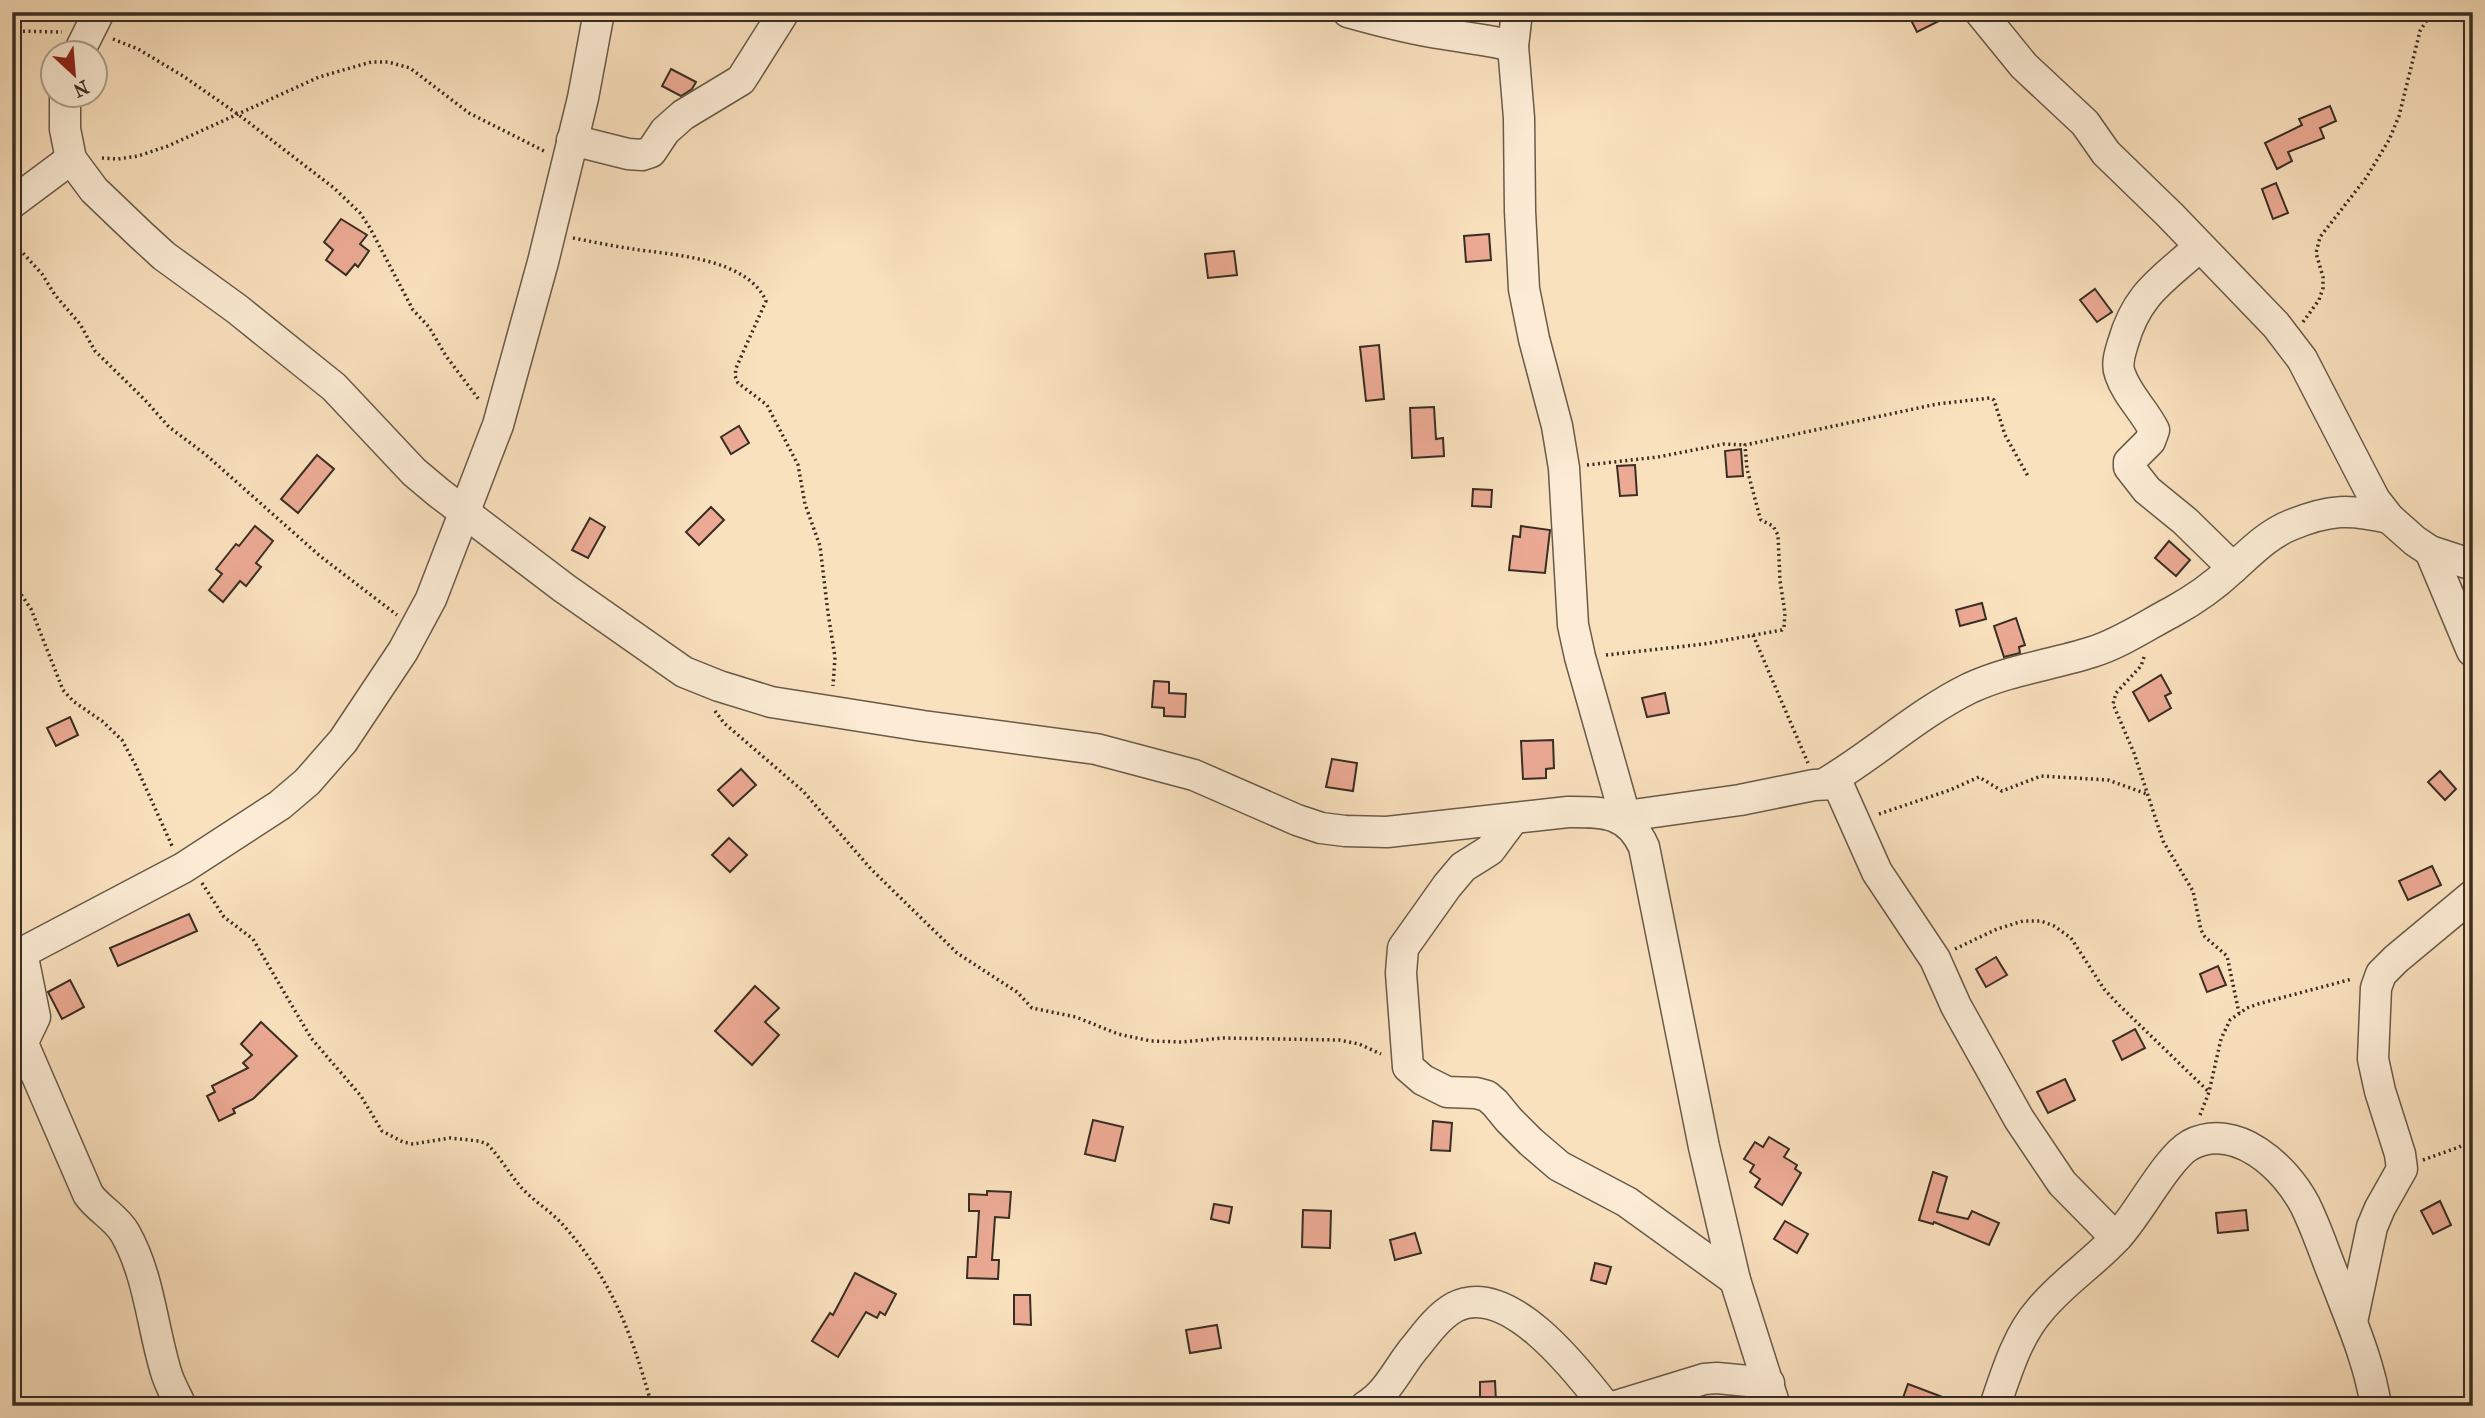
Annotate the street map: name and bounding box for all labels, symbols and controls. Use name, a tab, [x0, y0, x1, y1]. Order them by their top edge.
north arrow	[38, 38, 108, 108]
text: N	[69, 75, 92, 102]

